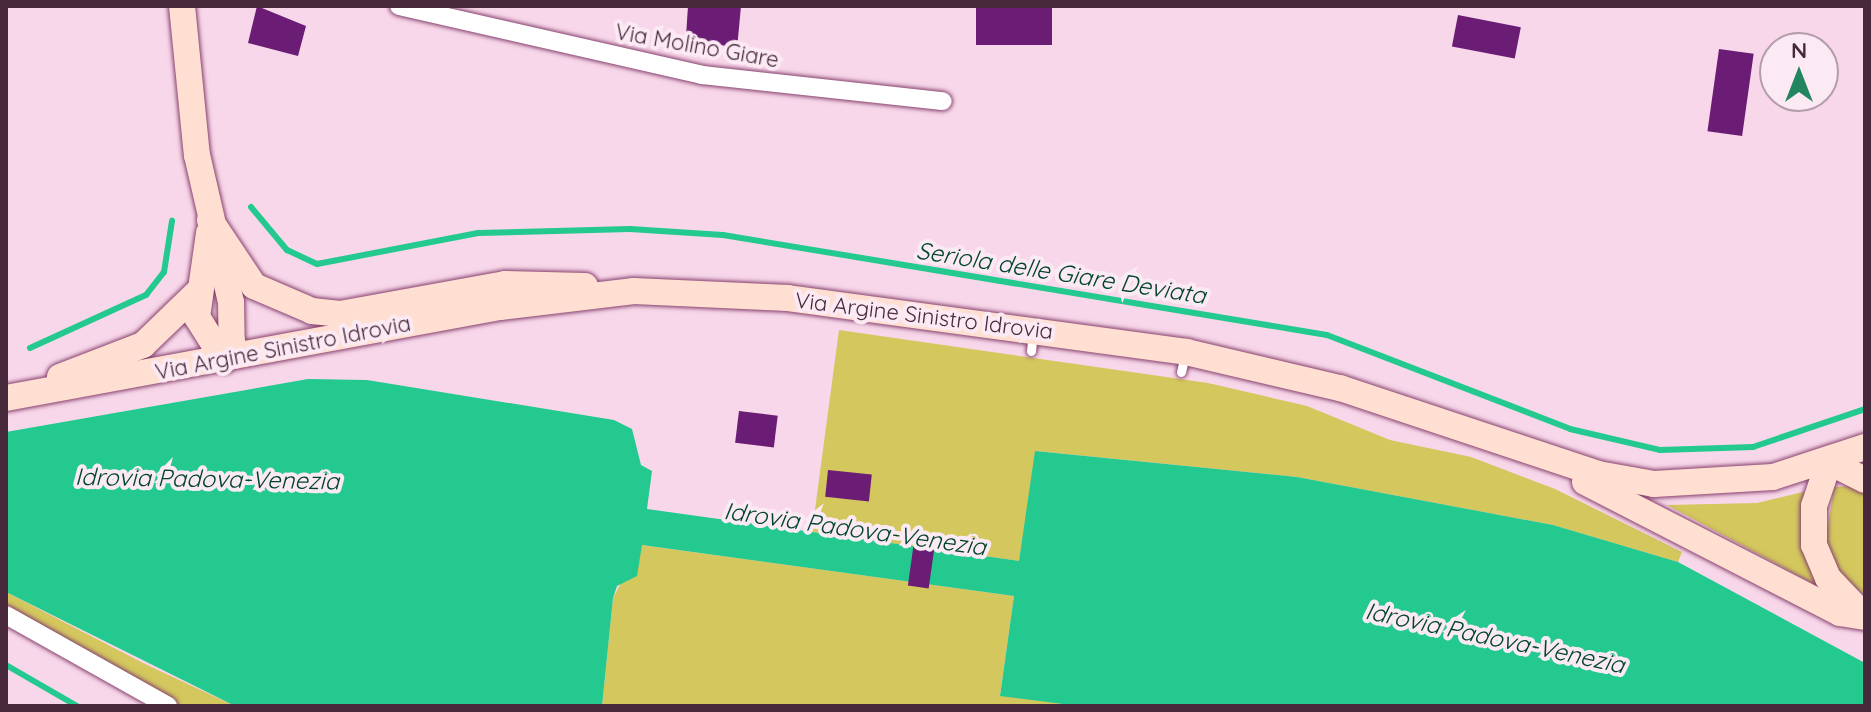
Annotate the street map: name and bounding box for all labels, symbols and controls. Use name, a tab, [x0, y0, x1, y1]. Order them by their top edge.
street label: Via Molino Giare	[613, 19, 781, 73]
north arrow	[1759, 32, 1839, 112]
text: N	[1791, 36, 1807, 64]
water label: Seriola delle Giare Deviata	[914, 236, 1208, 310]
street label: Via Argine Sinistro Idrovia	[793, 287, 1055, 345]
street label: Via Argine Sinistro Idrovia	[153, 310, 413, 386]
water label: Idrovia Padova-Venezia	[75, 462, 339, 496]
water label: Idrovia Padova-Venezia	[722, 496, 988, 562]
water label: Idrovia Padova-Venezia	[1363, 596, 1627, 680]

